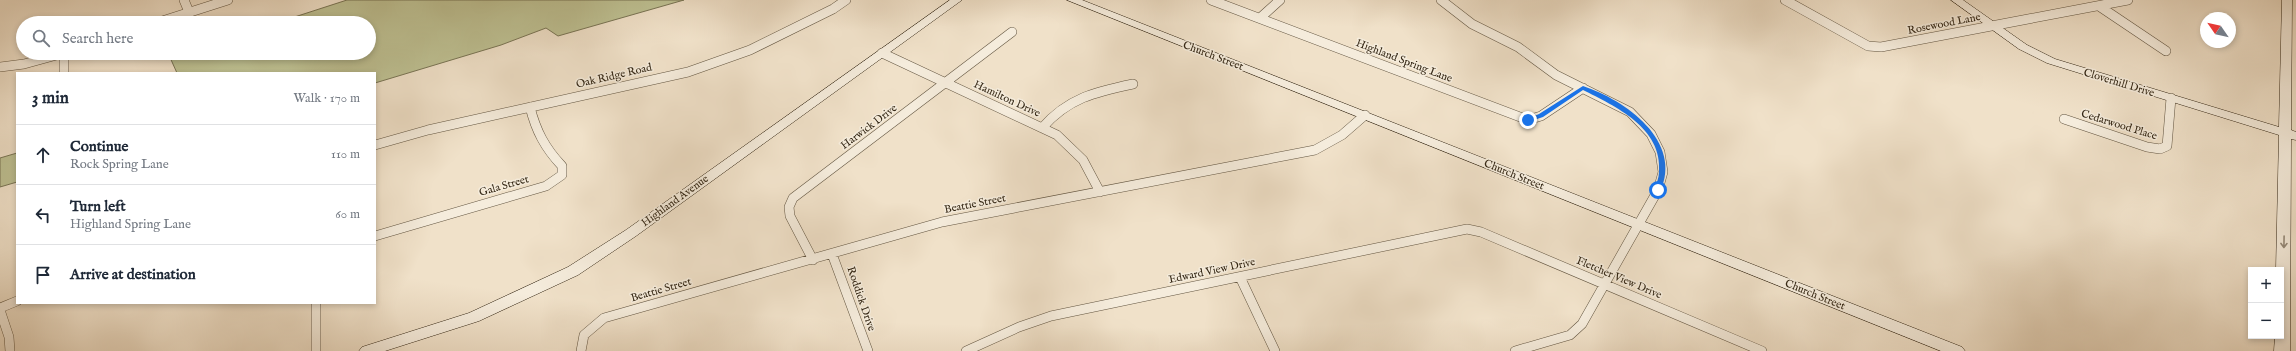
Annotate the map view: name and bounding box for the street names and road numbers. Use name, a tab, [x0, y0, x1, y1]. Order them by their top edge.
street label: Rosewood Lane	[1906, 10, 1982, 38]
street label: Highland Spring Lane	[1354, 36, 1454, 86]
street label: Church Street	[1181, 38, 1245, 74]
street label: Oak Ridge Road	[575, 60, 653, 92]
street label: Cloverhill Drive	[2082, 66, 2156, 100]
street label: Hamilton Drive	[971, 77, 1043, 121]
street label: Harwick Drive	[838, 101, 900, 153]
street label: Cedarwood Place	[2079, 107, 2159, 143]
street label: Church Street	[1482, 157, 1546, 194]
street label: Gala Street	[478, 172, 531, 200]
street label: Highland Avenue	[639, 172, 711, 230]
street label: Beattie Street	[943, 191, 1007, 217]
street label: Fletcher View Drive	[1574, 254, 1664, 302]
street label: Edward View Drive	[1167, 255, 1257, 287]
street label: Roddick Drive	[843, 265, 879, 333]
street label: Beattie Street	[629, 275, 693, 305]
street label: Church Street	[1783, 277, 1847, 314]

